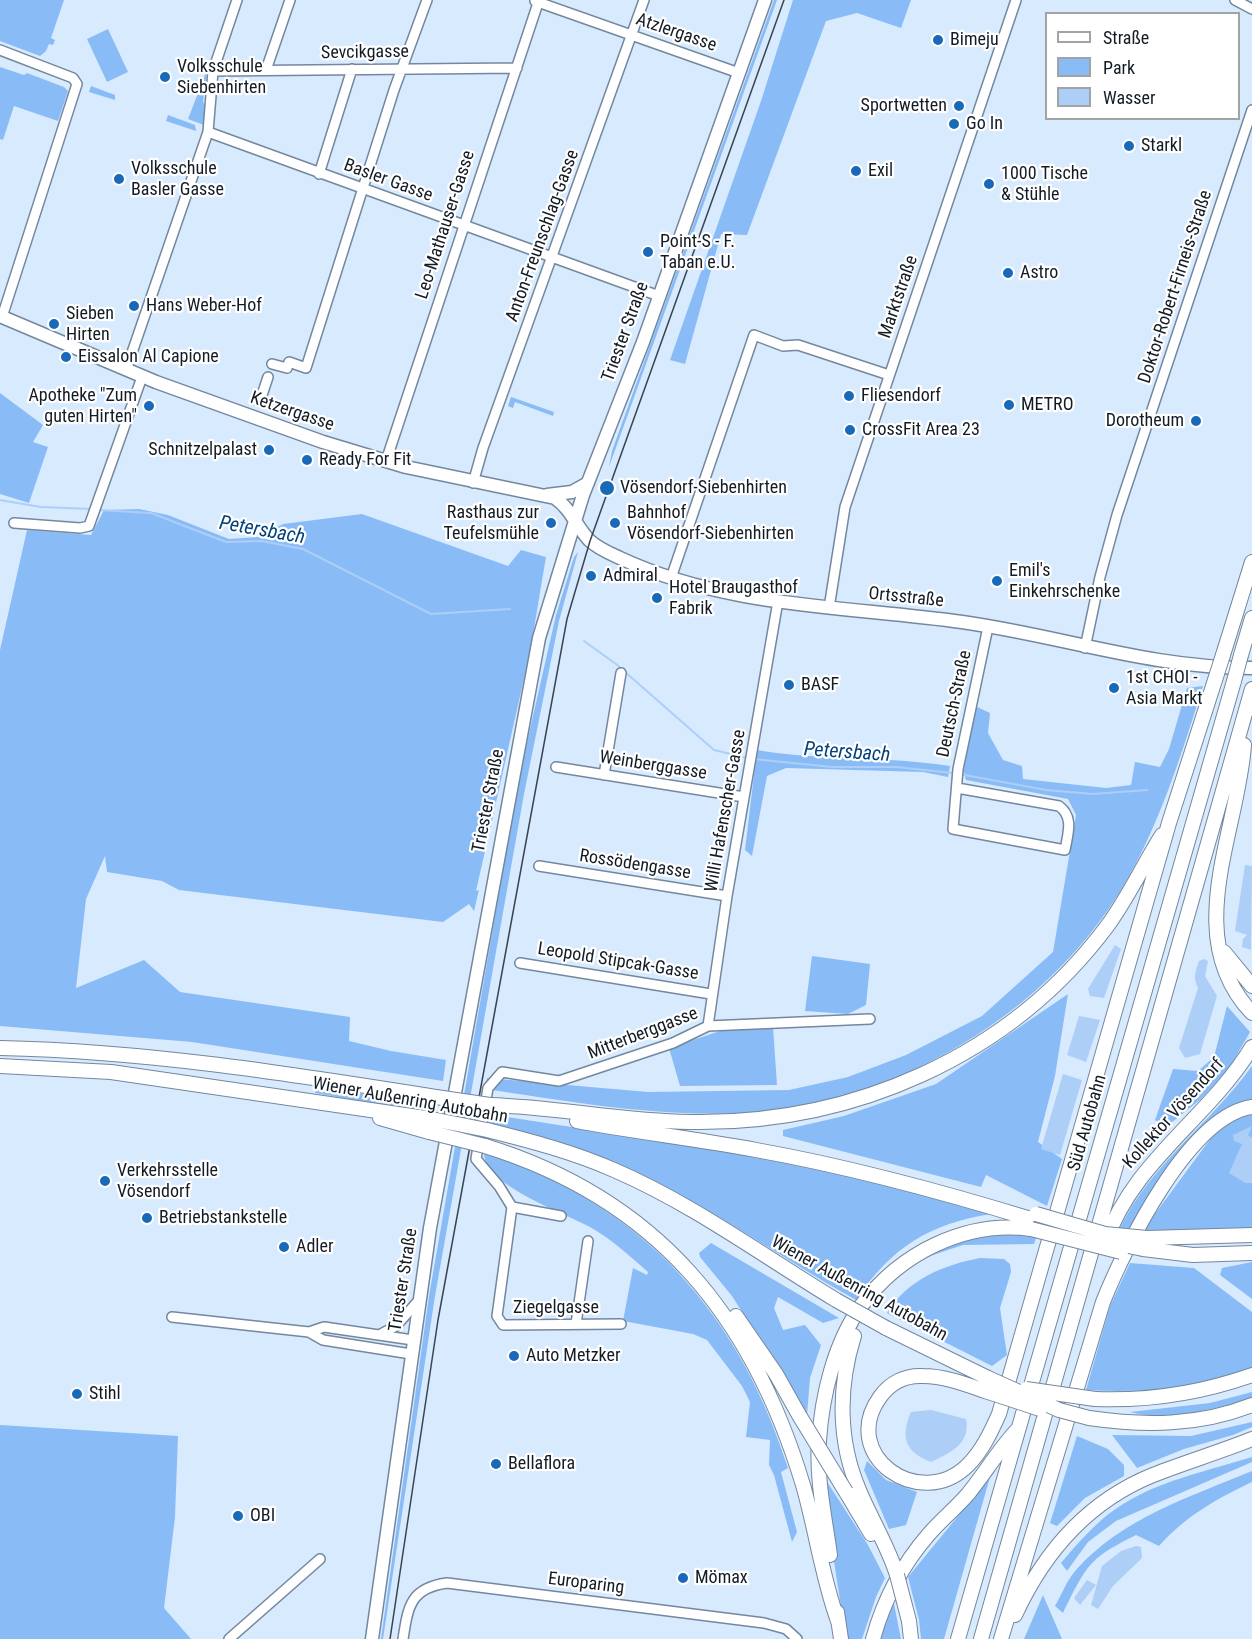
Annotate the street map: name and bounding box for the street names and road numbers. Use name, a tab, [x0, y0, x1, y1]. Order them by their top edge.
street label: Atzlergasse	[633, 9, 719, 57]
street label: Sevcikgasse	[321, 41, 409, 65]
street label: Anton-Freunschlag-Gasse	[502, 147, 584, 325]
street label: Leo-Mathauser-Gasse	[412, 148, 480, 302]
street label: Basler Gasse	[341, 155, 435, 207]
street label: Doktor-Robert-Firneis-Straße	[1135, 188, 1217, 386]
street label: Marktstraße	[875, 253, 923, 341]
street label: Triester Straße	[598, 279, 654, 385]
street label: Ketzergasse	[247, 388, 337, 436]
street label: Ortsstraße	[867, 583, 945, 613]
street label: Deutsch-Straße	[933, 649, 977, 759]
street label: Willi Hafenscher-Gasse	[701, 728, 751, 894]
street label: Weinberggasse	[598, 747, 708, 785]
street label: Triester Straße	[468, 748, 510, 854]
street label: Rossödengasse	[578, 846, 692, 884]
street label: Leopold Stipcak-Gasse	[536, 939, 700, 985]
street label: Mitterberggasse	[585, 1003, 701, 1065]
street label: Kollektor Vösendorf	[1119, 1055, 1229, 1173]
street label: Süd Autobahn	[1064, 1072, 1112, 1174]
street label: Wiener Außenring Autobahn	[311, 1073, 509, 1129]
street label: Triester Straße	[385, 1227, 423, 1333]
street label: Wiener Außenring Autobahn	[767, 1232, 951, 1346]
street label: Ziegelgasse	[513, 1297, 599, 1319]
street label: Europaring	[547, 1569, 625, 1599]

